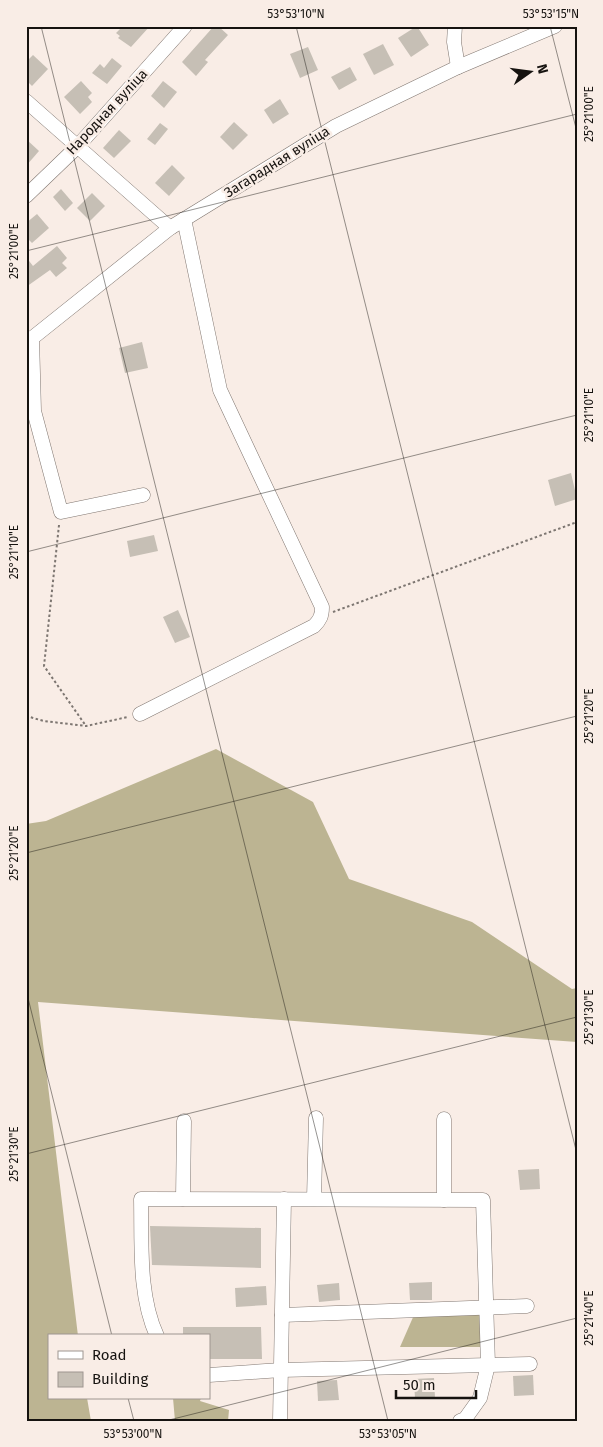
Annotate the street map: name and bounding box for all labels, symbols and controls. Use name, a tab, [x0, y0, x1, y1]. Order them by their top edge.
text: 53°53'10"N	[267, 7, 325, 21]
text: 53°53'15"N	[523, 7, 579, 21]
north arrow	[506, 48, 556, 98]
text: N	[533, 62, 552, 76]
street label: Народная вуліца	[63, 66, 151, 158]
text: 25°21'00"E	[582, 86, 596, 142]
street label: Загарадная вуліца	[221, 123, 333, 201]
text: 25°21'00"E	[7, 223, 21, 279]
text: 25°21'10"E	[582, 388, 596, 442]
text: 25°21'10"E	[7, 525, 21, 579]
text: 25°21'20"E	[582, 688, 596, 744]
text: 25°21'20"E	[7, 825, 21, 881]
text: 25°21'30"E	[582, 989, 596, 1045]
text: 25°21'30"E	[7, 1126, 21, 1182]
text: 25°21'40"E	[582, 1290, 596, 1346]
legend	[48, 1334, 210, 1400]
text: Road	[92, 1346, 127, 1364]
scale bar	[396, 1367, 476, 1399]
text: Building	[92, 1370, 148, 1388]
text: 50 m	[403, 1376, 436, 1394]
text: 53°53'00"N	[104, 1427, 162, 1441]
text: 53°53'05"N	[359, 1427, 417, 1441]

